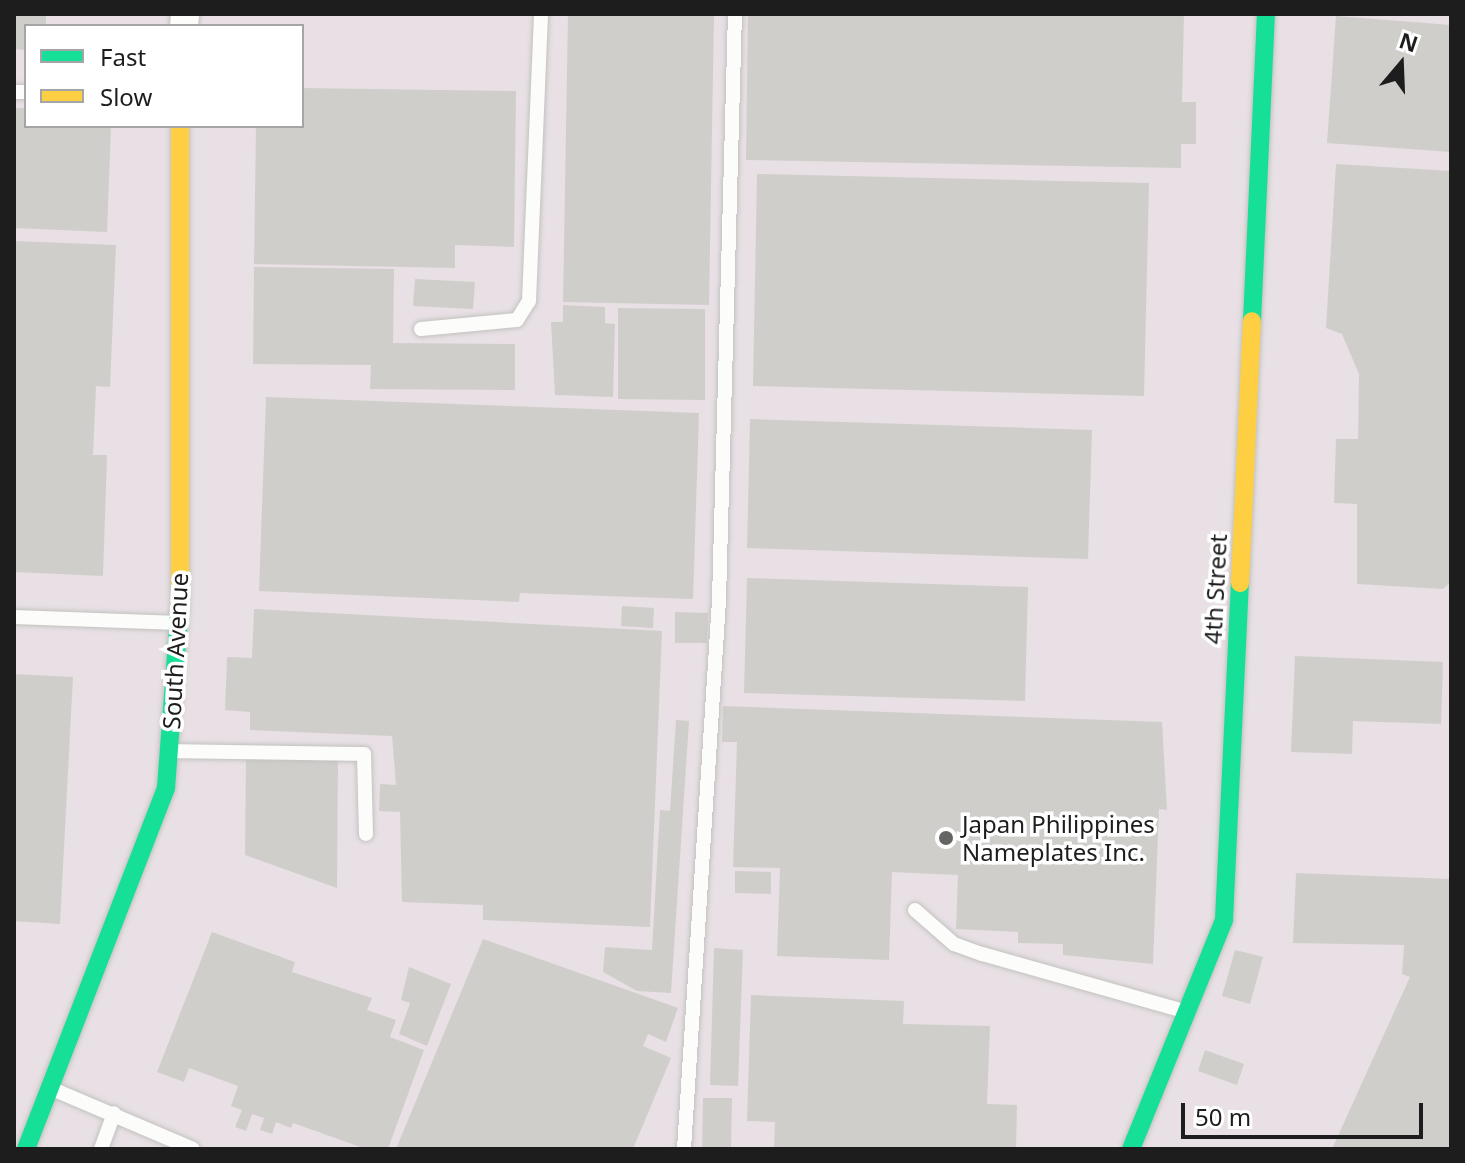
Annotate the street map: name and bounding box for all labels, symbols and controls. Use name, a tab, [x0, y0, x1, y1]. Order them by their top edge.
legend	[24, 24, 304, 128]
north arrow	[1361, 24, 1441, 104]
text: N	[1395, 24, 1422, 58]
text: Fast	[100, 40, 146, 73]
text: Slow	[100, 80, 152, 113]
street label: 4th Street	[1198, 533, 1232, 645]
street label: South Avenue	[157, 572, 193, 730]
place label: Japan Philippines Nameplates Inc.	[962, 810, 1155, 866]
marker: Japan Philippines Nameplates Inc.	[937, 829, 955, 847]
scale bar	[1185, 1087, 1427, 1137]
text: 50 m	[1195, 1100, 1251, 1133]

